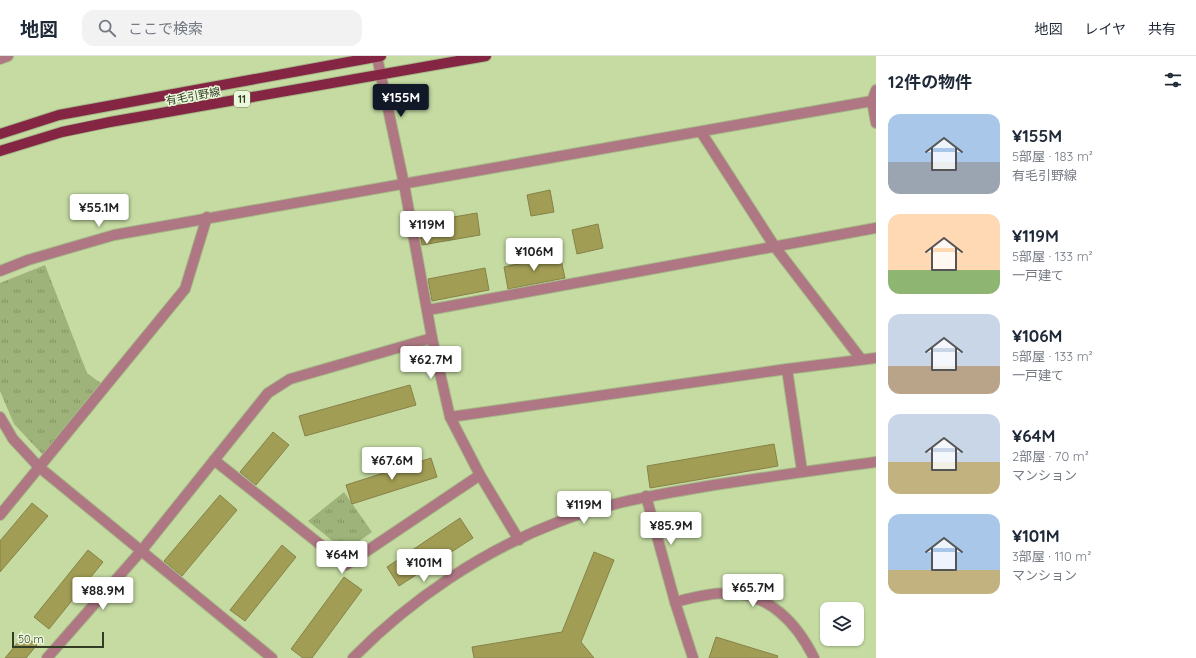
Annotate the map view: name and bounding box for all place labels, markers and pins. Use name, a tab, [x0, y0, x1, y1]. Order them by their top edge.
pin: ¥155M	[373, 84, 429, 118]
pin: ¥55.1M	[66, 194, 132, 228]
pin: ¥119M	[399, 211, 455, 245]
pin: ¥106M	[506, 238, 562, 272]
pin: ¥62.7M	[398, 346, 464, 380]
pin: ¥67.6M	[359, 447, 425, 481]
pin: ¥119M	[556, 491, 612, 525]
pin: ¥85.9M	[638, 512, 704, 546]
pin: ¥64M	[318, 541, 366, 575]
pin: ¥101M	[396, 549, 452, 583]
pin: ¥65.7M	[720, 574, 786, 608]
pin: ¥88.9M	[70, 577, 136, 611]

